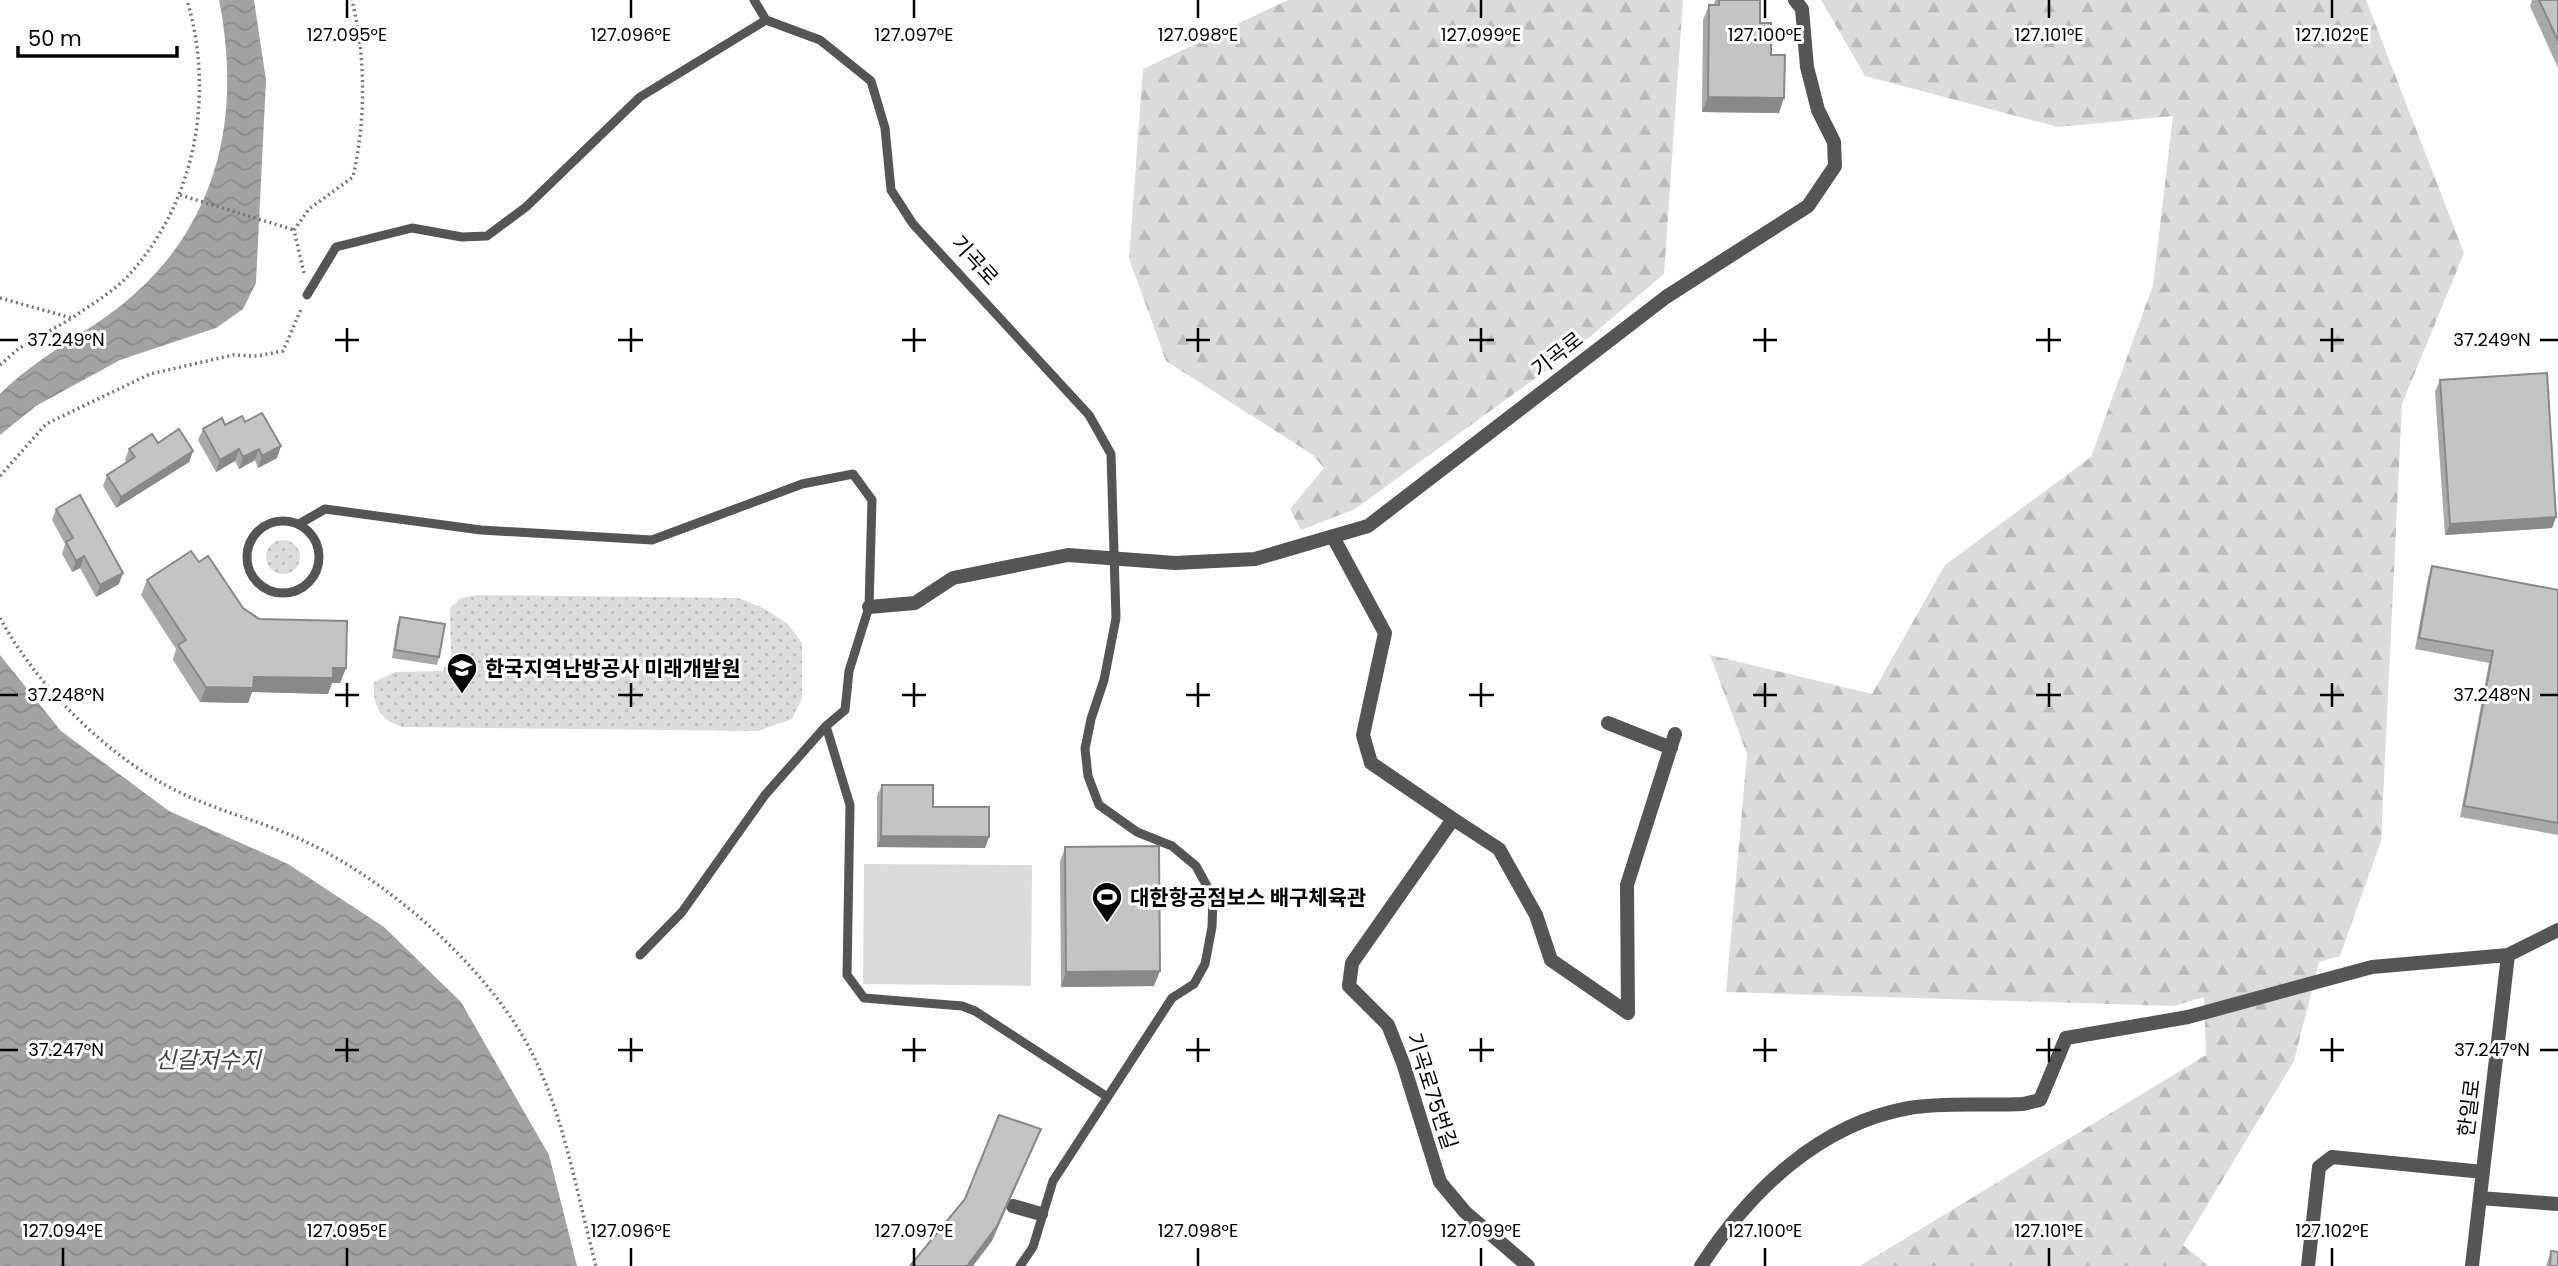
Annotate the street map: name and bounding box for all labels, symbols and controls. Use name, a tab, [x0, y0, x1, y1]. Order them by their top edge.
scale bar	[18, 14, 177, 58]
text: 127.095°E	[307, 22, 387, 47]
text: 127.096°E	[591, 22, 671, 47]
text: 127.097°E	[875, 22, 953, 47]
text: 127.098°E	[1158, 22, 1238, 47]
text: 127.099°E	[1441, 22, 1521, 47]
text: 127.100°E	[1728, 22, 1802, 47]
text: 127.101°E	[2014, 22, 2084, 47]
text: 127.102°E	[2295, 22, 2369, 47]
text: 50 m	[28, 24, 82, 53]
street label: 기곡로	[945, 229, 1005, 291]
street label: 기곡로	[1525, 325, 1589, 383]
text: 37.249°N	[27, 327, 105, 352]
text: 37.249°N	[2453, 327, 2531, 352]
school or university icon: 한국지역난방공사 미래개발원	[445, 651, 479, 695]
place label: 한국지역난방공사 미래개발원	[485, 654, 741, 683]
text: 37.248°N	[27, 682, 105, 707]
text: 37.248°N	[2453, 682, 2531, 707]
sports icon: 대한항공점보스 배구체육관	[1090, 880, 1124, 924]
place label: 대한항공점보스 배구체육관	[1130, 883, 1366, 912]
street label: 기곡로75번길	[1399, 1029, 1465, 1153]
text: 37.247°N	[28, 1037, 104, 1062]
text: 37.247°N	[2454, 1037, 2530, 1062]
water label: 신갈저수지	[155, 1044, 263, 1076]
street label: 한일로	[2451, 1077, 2487, 1139]
text: 127.094°E	[23, 1218, 103, 1243]
text: 127.095°E	[307, 1218, 387, 1243]
text: 127.096°E	[591, 1218, 671, 1243]
text: 127.097°E	[875, 1218, 953, 1243]
text: 127.098°E	[1158, 1218, 1238, 1243]
text: 127.099°E	[1441, 1218, 1521, 1243]
text: 127.100°E	[1728, 1218, 1802, 1243]
text: 127.101°E	[2014, 1218, 2084, 1243]
text: 127.102°E	[2295, 1218, 2369, 1243]

